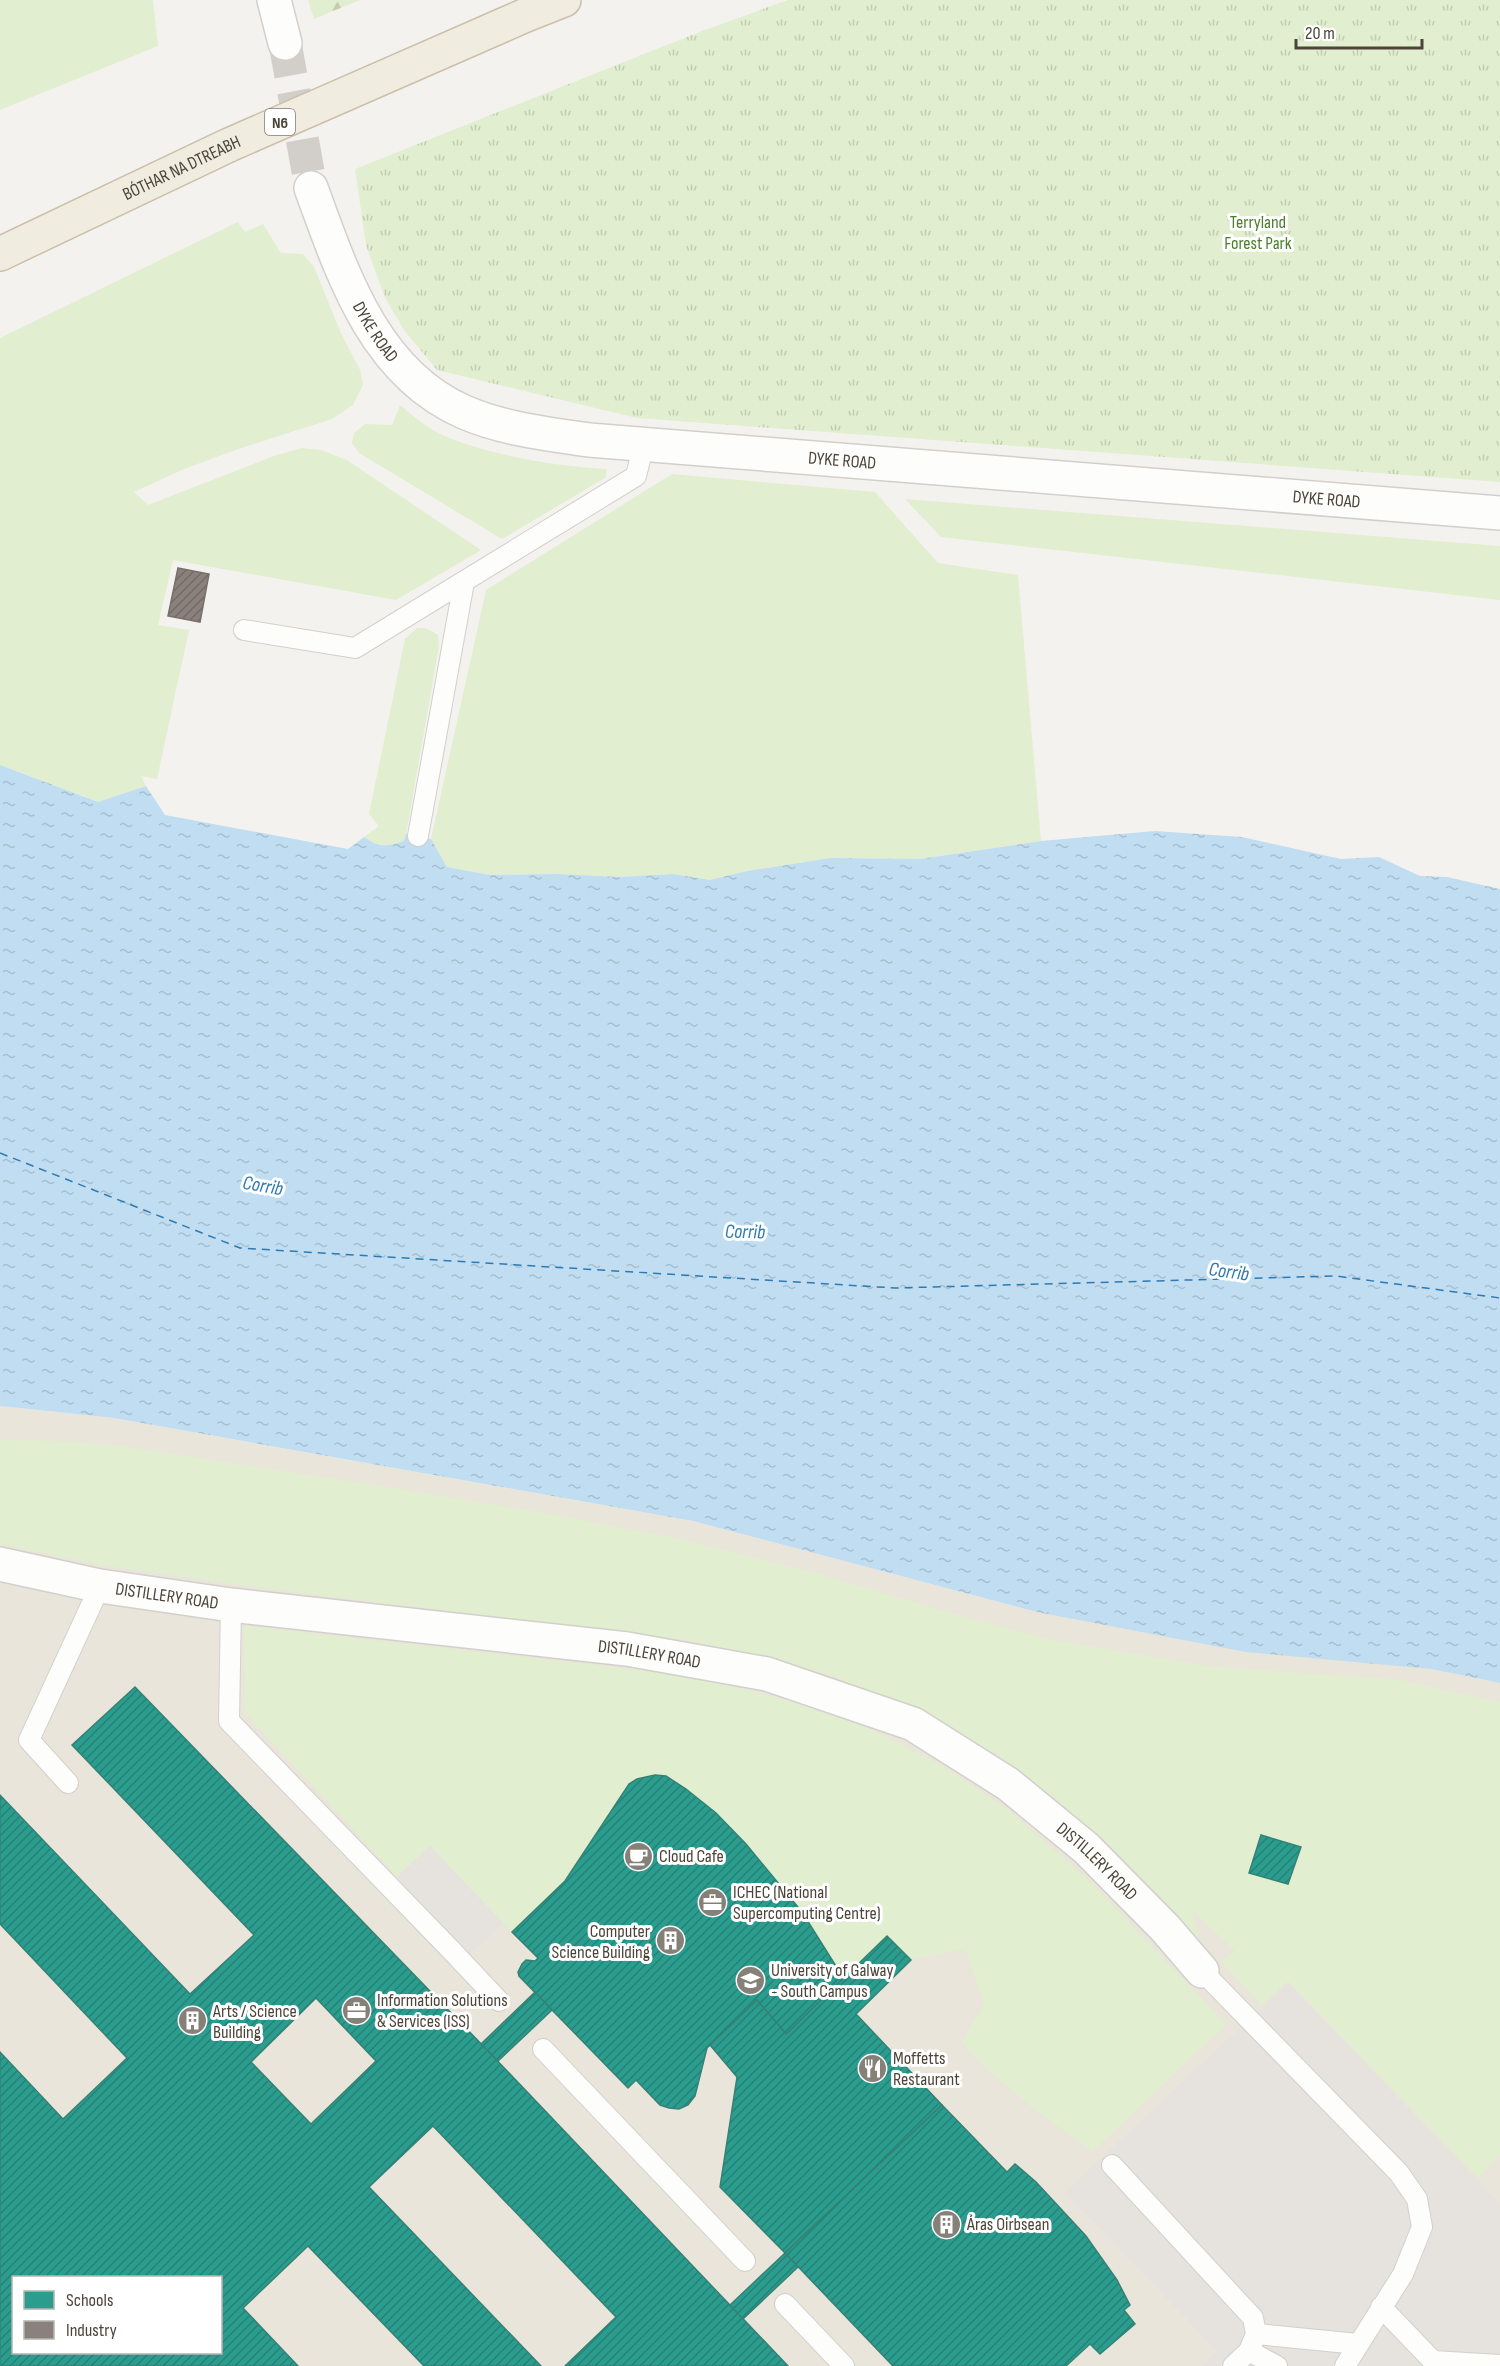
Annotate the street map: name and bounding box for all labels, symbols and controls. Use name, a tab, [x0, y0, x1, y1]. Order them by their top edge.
scale bar	[1296, 12, 1422, 50]
text: 20 m	[1305, 23, 1335, 44]
road number: N6	[265, 109, 295, 135]
street label: BÓTHAR NA DTREABH	[119, 131, 244, 205]
park label: Terryland Forest Park	[1224, 212, 1292, 254]
street label: DYKE ROAD	[348, 298, 402, 367]
street label: DYKE ROAD	[807, 448, 877, 474]
street label: DYKE ROAD	[1292, 486, 1361, 513]
water label: Corrib	[241, 1171, 285, 1201]
water label: Corrib	[725, 1220, 765, 1244]
water label: Corrib	[1207, 1257, 1251, 1287]
street label: DISTILLERY ROAD	[114, 1578, 220, 1614]
street label: DISTILLERY ROAD	[597, 1636, 702, 1673]
street label: DISTILLERY ROAD	[1052, 1818, 1142, 1905]
cafe icon: Cloud Cafe	[622, 1840, 654, 1872]
place label: Cloud Cafe	[659, 1846, 724, 1867]
place label: ICHEC (National Supercomputing Centre)	[733, 1882, 881, 1924]
office icon: ICHEC (National Supercomputing Centre)	[696, 1886, 728, 1918]
place label: Computer Science Building	[552, 1921, 650, 1963]
building icon: Computer Science Building	[655, 1925, 687, 1957]
place label: University of Galway - South Campus	[771, 1960, 893, 2002]
school or university icon: University of Galway - South Campus	[734, 1964, 766, 1996]
place label: Information Solutions & Services (ISS)	[377, 1990, 508, 2032]
office icon: Information Solutions & Services (ISS)	[340, 1994, 372, 2026]
place label: Arts / Science Building	[212, 2001, 297, 2043]
building icon: Arts / Science Building	[176, 2005, 208, 2037]
place label: Moffetts Restaurant	[893, 2048, 960, 2090]
restaurant icon: Moffetts Restaurant	[856, 2052, 888, 2084]
building icon: Áras Oirbsean	[930, 2208, 962, 2240]
place label: Áras Oirbsean	[966, 2214, 1049, 2235]
legend	[12, 2276, 222, 2354]
text: Schools	[66, 2290, 113, 2311]
text: Industry	[66, 2320, 117, 2341]

